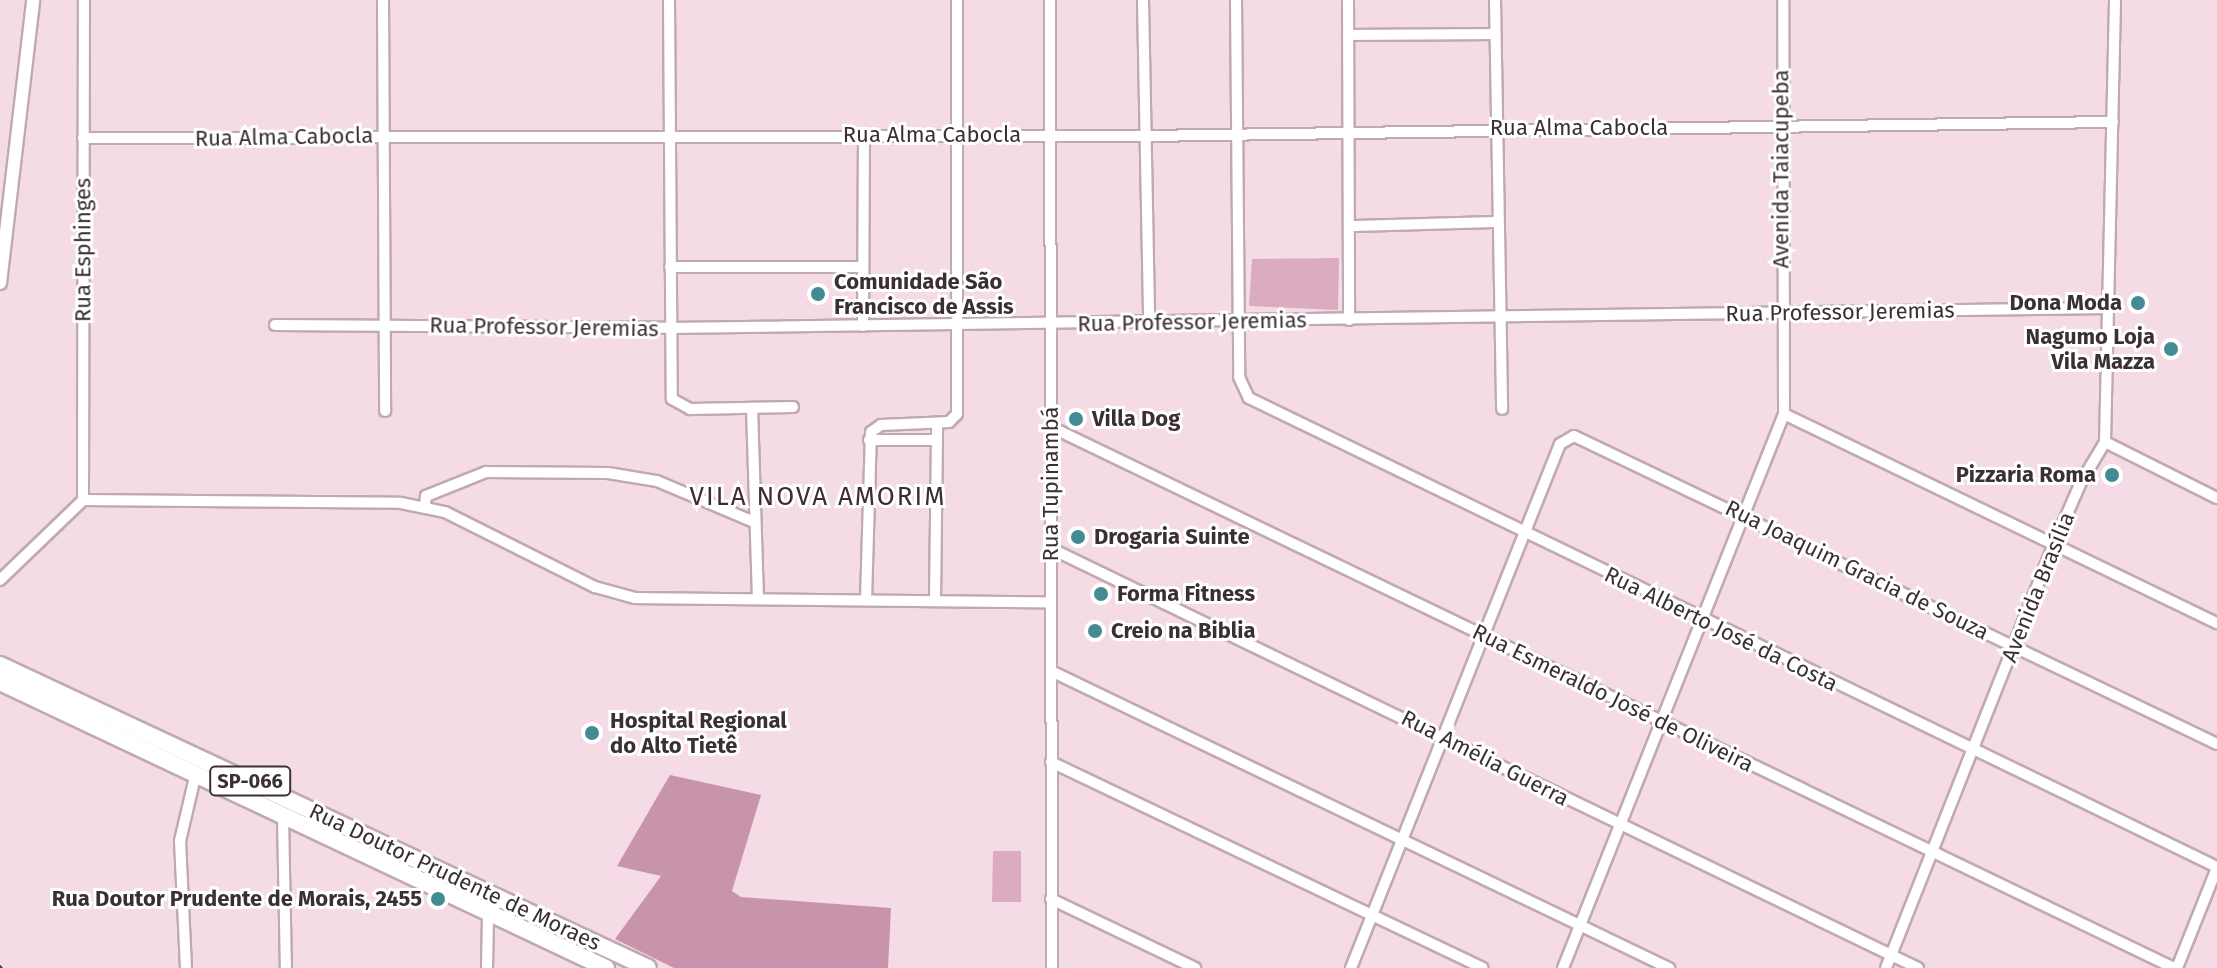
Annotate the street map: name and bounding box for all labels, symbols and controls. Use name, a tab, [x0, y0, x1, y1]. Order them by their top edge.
street label: Avenida Taiacupeba	[1768, 70, 1794, 268]
street label: Rua Alma Cabocla	[1490, 115, 1668, 141]
street label: Rua Alma Cabocla	[195, 122, 373, 152]
street label: Rua Alma Cabocla	[843, 122, 1021, 148]
street label: Rua Esphinges	[70, 178, 96, 322]
place label: Comunidade São Francisco de Assis	[834, 268, 1014, 320]
marker: Comunidade São Francisco de Assis	[809, 285, 827, 303]
place label: Dona Moda	[2009, 290, 2122, 316]
marker: Dona Moda	[2129, 294, 2147, 312]
street label: Rua Professor Jeremias	[1725, 297, 1955, 327]
street label: Rua Professor Jeremias	[1077, 307, 1307, 337]
street label: Rua Professor Jeremias	[429, 312, 659, 342]
place label: Nagumo Loja Vila Mazza	[2026, 323, 2155, 374]
marker: Nagumo Loja Vila Mazza	[2162, 340, 2180, 358]
street label: Rua Tupinambá	[1038, 406, 1064, 562]
place label: Villa Dog	[1092, 406, 1180, 432]
marker: Villa Dog	[1067, 410, 1085, 428]
place label: Pizzaria Roma	[1956, 462, 2096, 488]
marker: Pizzaria Roma	[2103, 466, 2121, 484]
district label: VILA NOVA AMORIM	[690, 481, 946, 513]
street label: Rua Joaquim Gracia de Souza	[1721, 495, 1993, 645]
street label: Avenida Brasília	[1996, 508, 2080, 666]
place label: Drogaria Suinte	[1094, 524, 1250, 550]
marker: Drogaria Suinte	[1069, 528, 1087, 546]
street label: Rua Alberto José da Costa	[1600, 561, 1842, 697]
place label: Forma Fitness	[1117, 581, 1255, 607]
marker: Forma Fitness	[1092, 585, 1110, 603]
place label: Creio na Biblia	[1111, 618, 1256, 644]
street label: Rua Esmeraldo José de Oliveira	[1468, 618, 1758, 778]
marker: Creio na Biblia	[1086, 622, 1104, 640]
street label: Rua Amélia Guerra	[1397, 704, 1573, 812]
place label: Hospital Regional do Alto Tietê	[610, 707, 787, 758]
marker: Hospital Regional do Alto Tietê	[581, 722, 603, 744]
road number: SP-066	[208, 765, 292, 797]
street label: Rua Doutor Prudente de Moraes	[305, 798, 605, 956]
place label: Rua Doutor Prudente de Morais, 2455	[52, 886, 422, 912]
marker: Rua Doutor Prudente de Morais, 2455	[429, 890, 447, 908]

